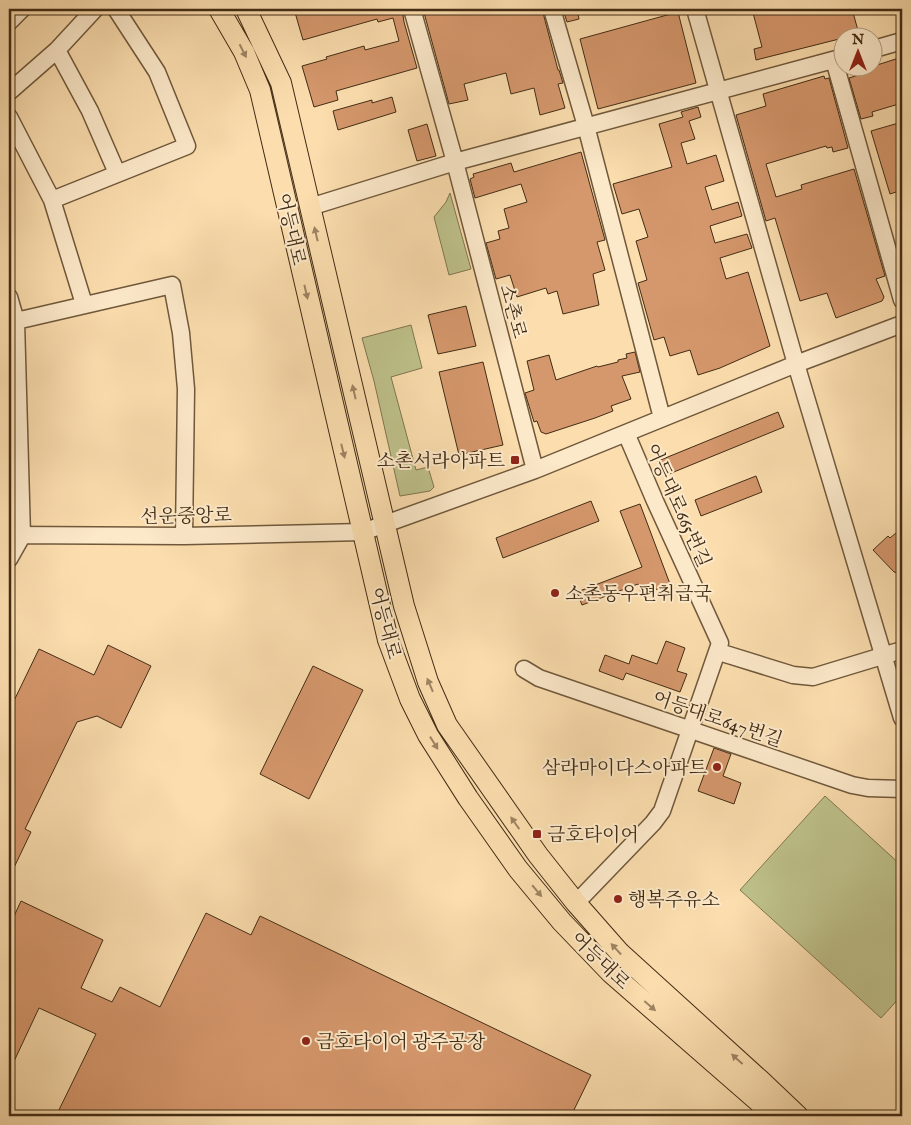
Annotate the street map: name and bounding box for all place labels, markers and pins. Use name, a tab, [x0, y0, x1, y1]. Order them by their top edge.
place label: 소촌서라아파트	[377, 450, 505, 474]
marker: 소촌서라아파트	[509, 454, 521, 466]
place label: 소촌동우편취급국	[565, 583, 712, 607]
marker: 소촌동우편취급국	[549, 587, 561, 599]
place label: 삼라마이다스아파트	[542, 757, 707, 781]
marker: 삼라마이다스아파트	[711, 761, 723, 773]
place label: 금호타이어	[547, 824, 639, 848]
marker: 금호타이어	[531, 828, 543, 840]
place label: 행복주유소	[628, 889, 720, 913]
marker: 행복주유소	[612, 893, 624, 905]
place label: 금호타이어 광주공장	[316, 1031, 486, 1055]
marker: 금호타이어 광주공장	[300, 1035, 312, 1047]

